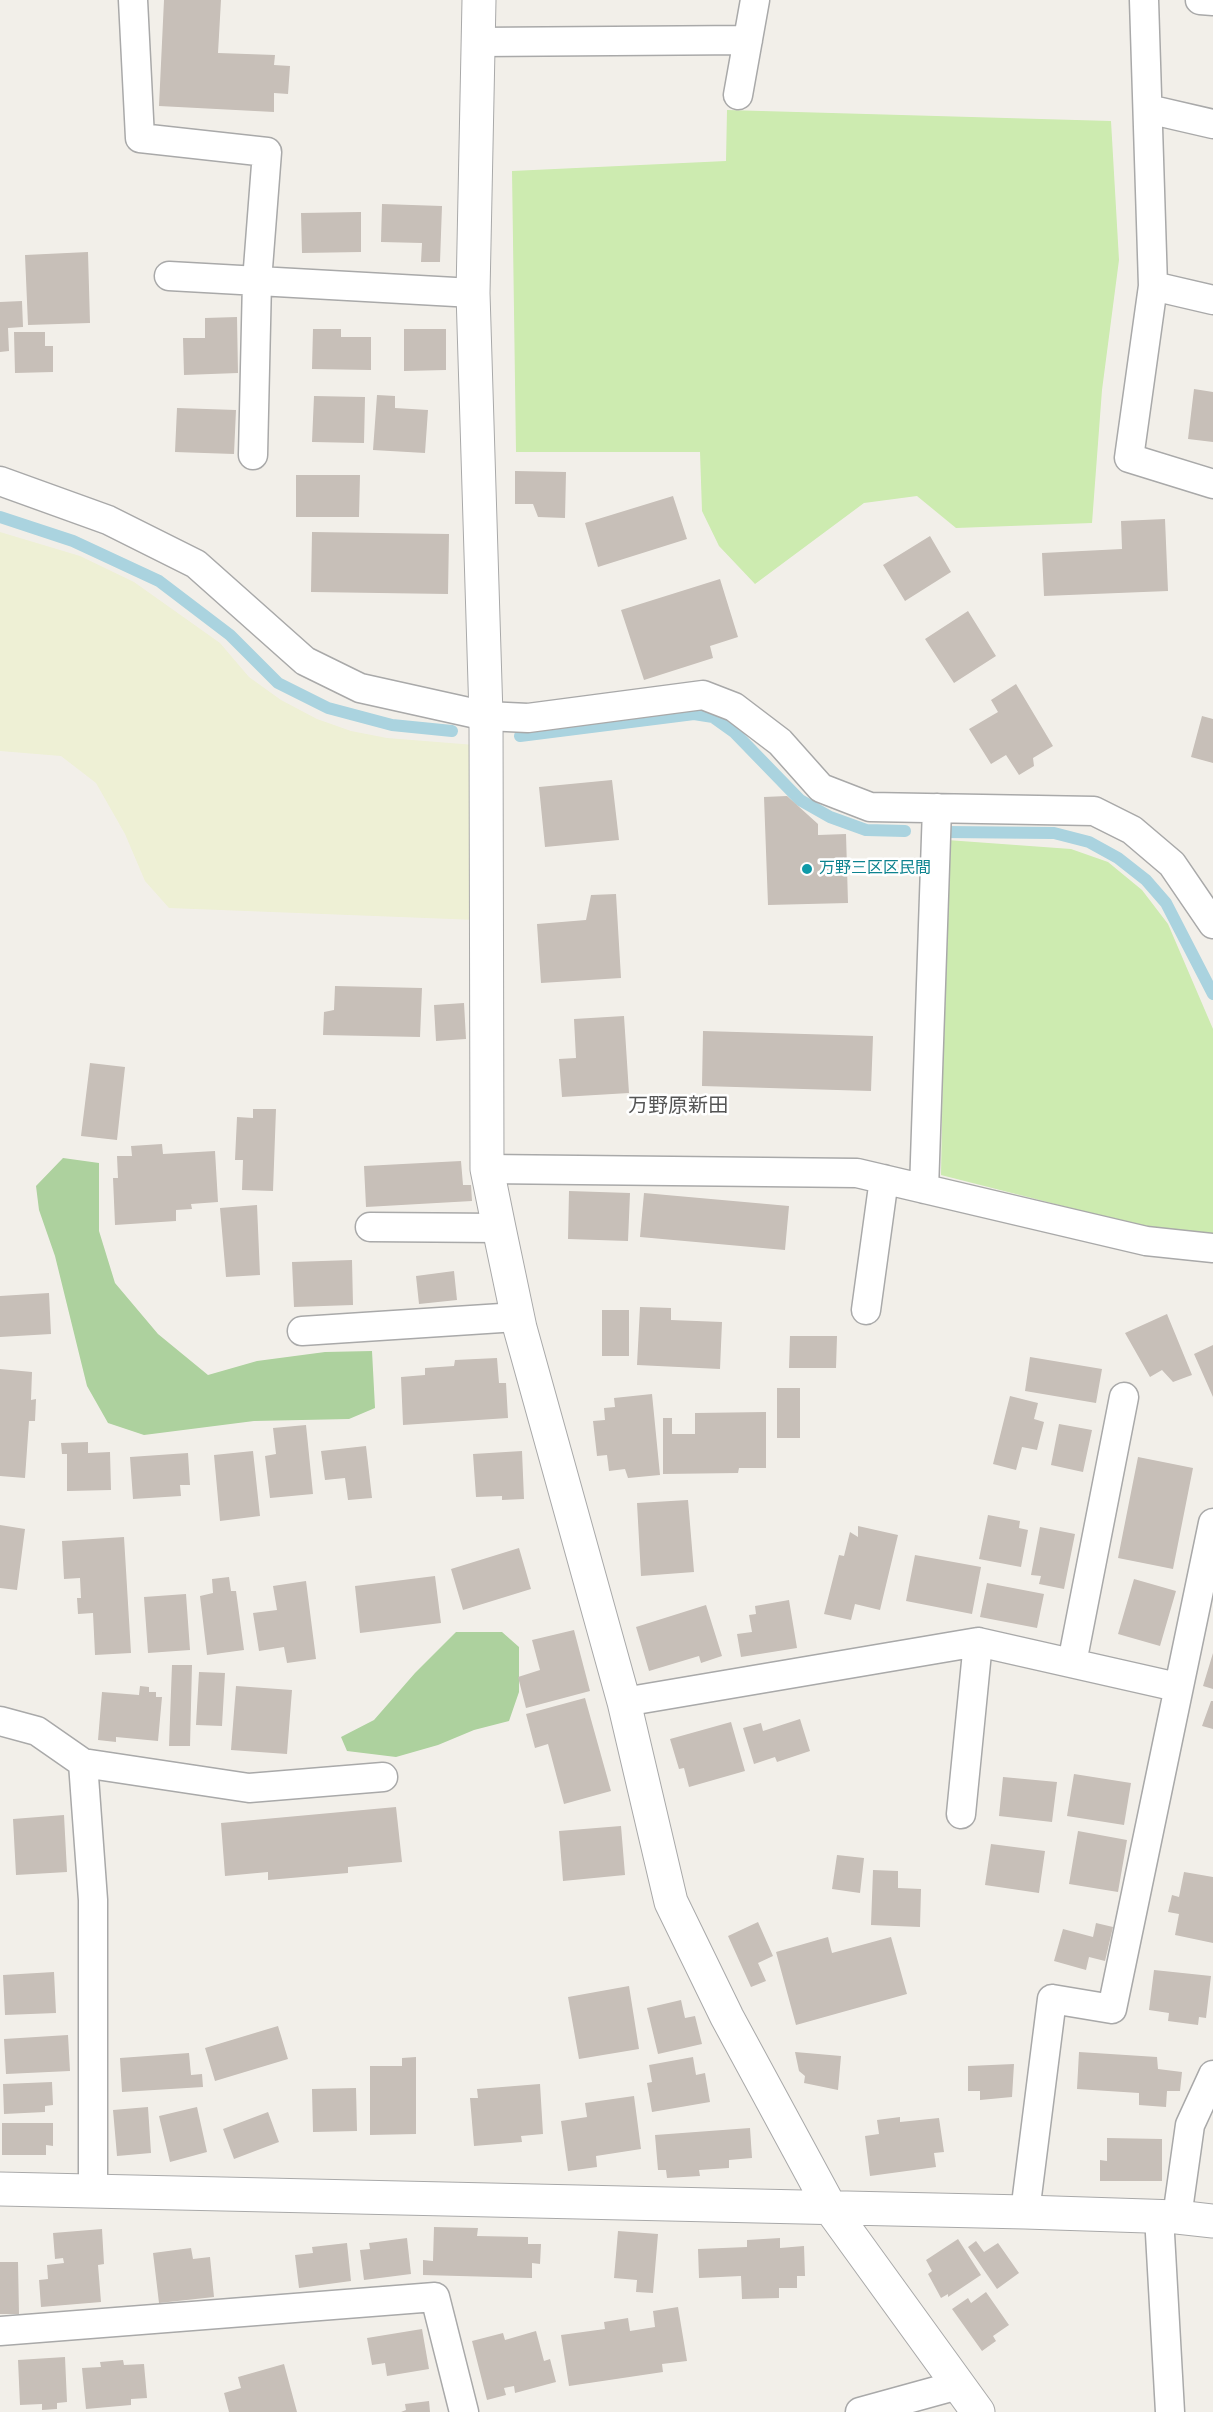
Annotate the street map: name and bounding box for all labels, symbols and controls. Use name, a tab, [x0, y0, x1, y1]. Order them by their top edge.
place label: 万野三区区民間	[819, 859, 931, 879]
marker: 万野三区区民間	[800, 862, 814, 876]
district label: 万野原新田	[628, 1094, 728, 1118]

